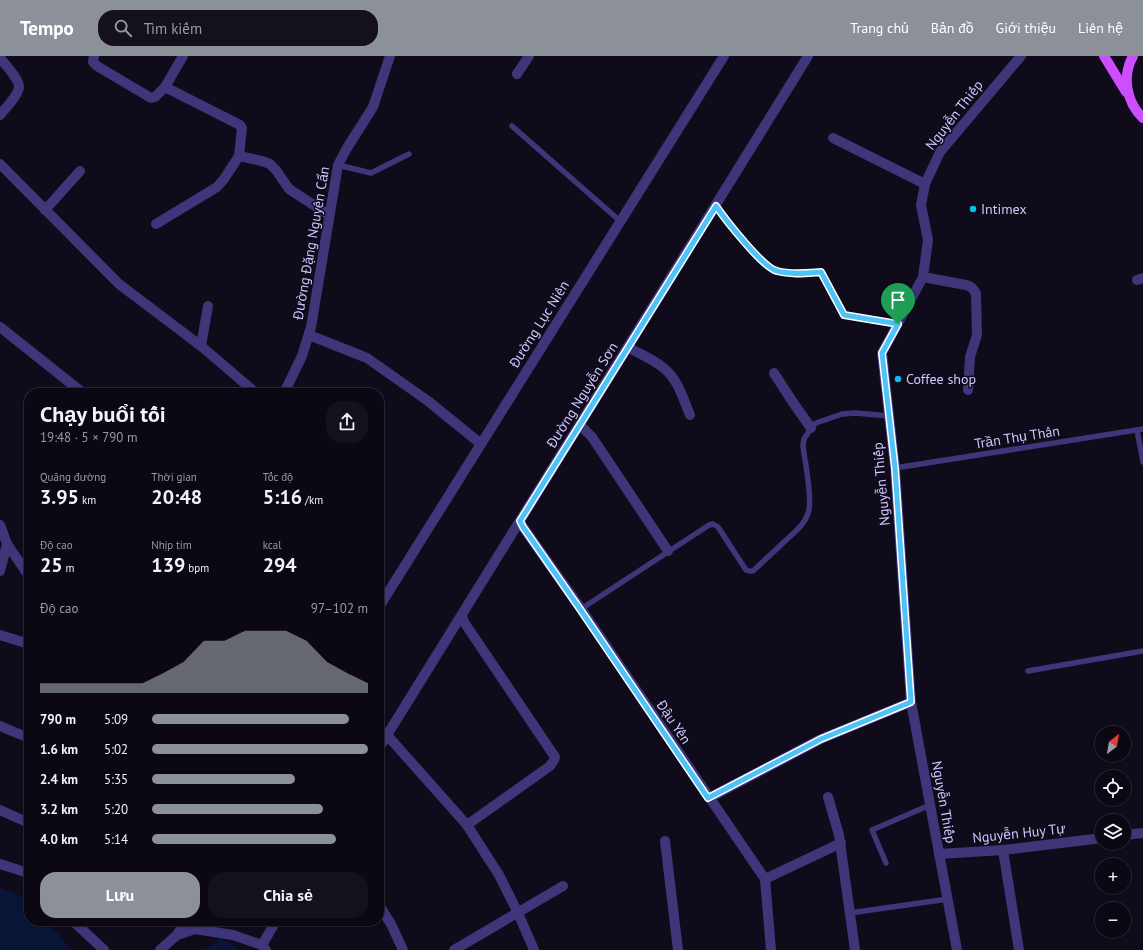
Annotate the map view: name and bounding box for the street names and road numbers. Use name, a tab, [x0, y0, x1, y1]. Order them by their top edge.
street label: Nguyễn Thiếp	[921, 77, 987, 153]
street label: Đường Đặng Nguyên Cẩn	[288, 165, 333, 322]
street label: Đường Lục Niên	[505, 277, 573, 372]
street label: Đường Nguyễn Sơn	[542, 339, 622, 452]
street label: Trần Thụ Thân	[973, 421, 1061, 453]
street label: Nguyễn Thiếp	[868, 442, 894, 526]
street label: Đậu Yên	[652, 696, 695, 747]
street label: Nguyễn Thiếp	[928, 759, 960, 845]
street label: Nguyễn Huy Tự	[972, 819, 1066, 847]

